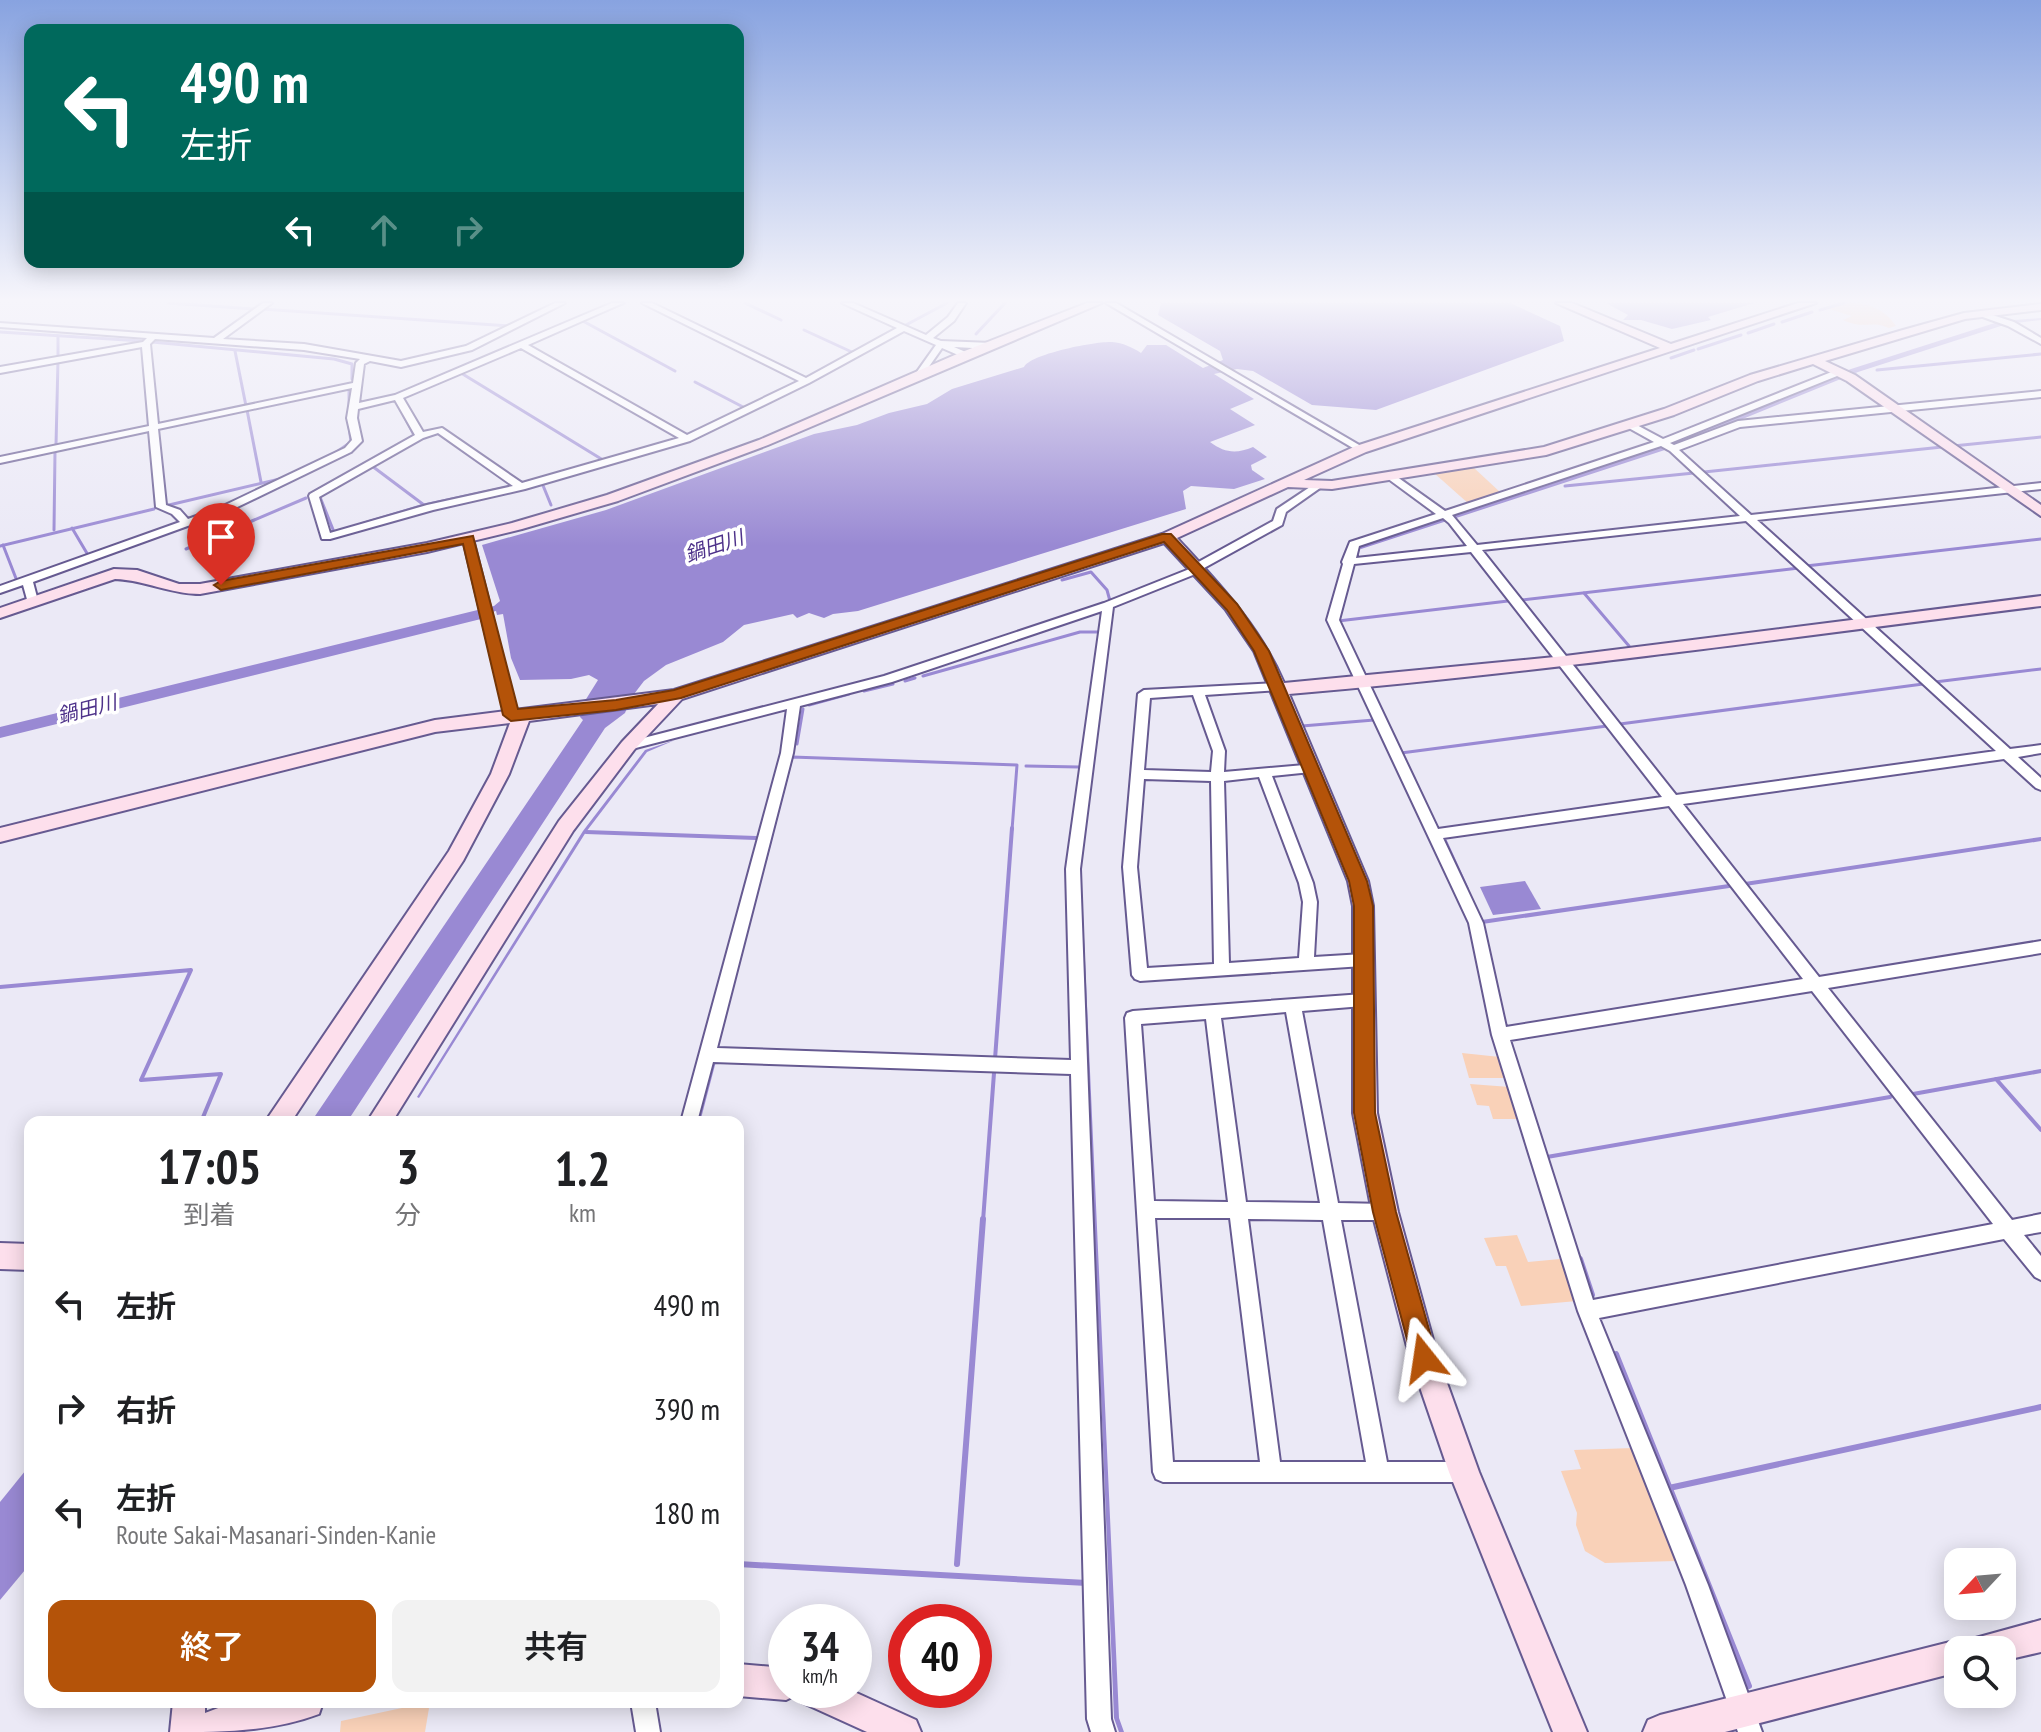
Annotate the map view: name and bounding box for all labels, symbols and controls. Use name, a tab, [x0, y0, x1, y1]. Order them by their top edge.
text: 490 m	[180, 46, 309, 118]
icon: left	[48, 56, 152, 160]
text: 左折	[180, 121, 252, 168]
icon: left	[278, 208, 322, 252]
icon: ahead	[362, 208, 406, 252]
icon: right	[446, 208, 490, 252]
pin	[187, 503, 255, 585]
icon: arrive	[199, 515, 243, 559]
water label: 鍋田川	[681, 524, 748, 568]
water label: 鍋田川	[55, 689, 121, 729]
text: 17:05	[158, 1135, 261, 1197]
text: 3	[396, 1135, 419, 1197]
text: 1.2	[554, 1137, 610, 1199]
text: km	[569, 1196, 596, 1229]
text: 到着	[183, 1198, 235, 1231]
text: 分	[395, 1198, 421, 1231]
icon: left	[48, 1282, 92, 1326]
text: 490 m	[654, 1285, 720, 1324]
text: 左折	[116, 1286, 176, 1325]
position arrow	[1382, 1316, 1466, 1400]
icon: right	[48, 1386, 92, 1430]
text: 390 m	[654, 1389, 720, 1428]
text: 右折	[116, 1390, 176, 1429]
text: 左折	[116, 1478, 176, 1517]
icon: left	[48, 1490, 92, 1534]
text: 180 m	[654, 1493, 720, 1532]
text: Route Sakai-Masanari-Sinden-Kanie	[116, 1518, 436, 1551]
north arrow	[1944, 1548, 2016, 1620]
map controls	[1944, 1548, 2016, 1708]
button: 終了	[48, 1600, 376, 1692]
button: 共有	[392, 1600, 720, 1692]
speed limit sign: 40	[888, 1604, 992, 1708]
text: 34	[801, 1620, 839, 1672]
button: search	[1944, 1636, 2016, 1708]
text: km/h	[802, 1663, 838, 1689]

